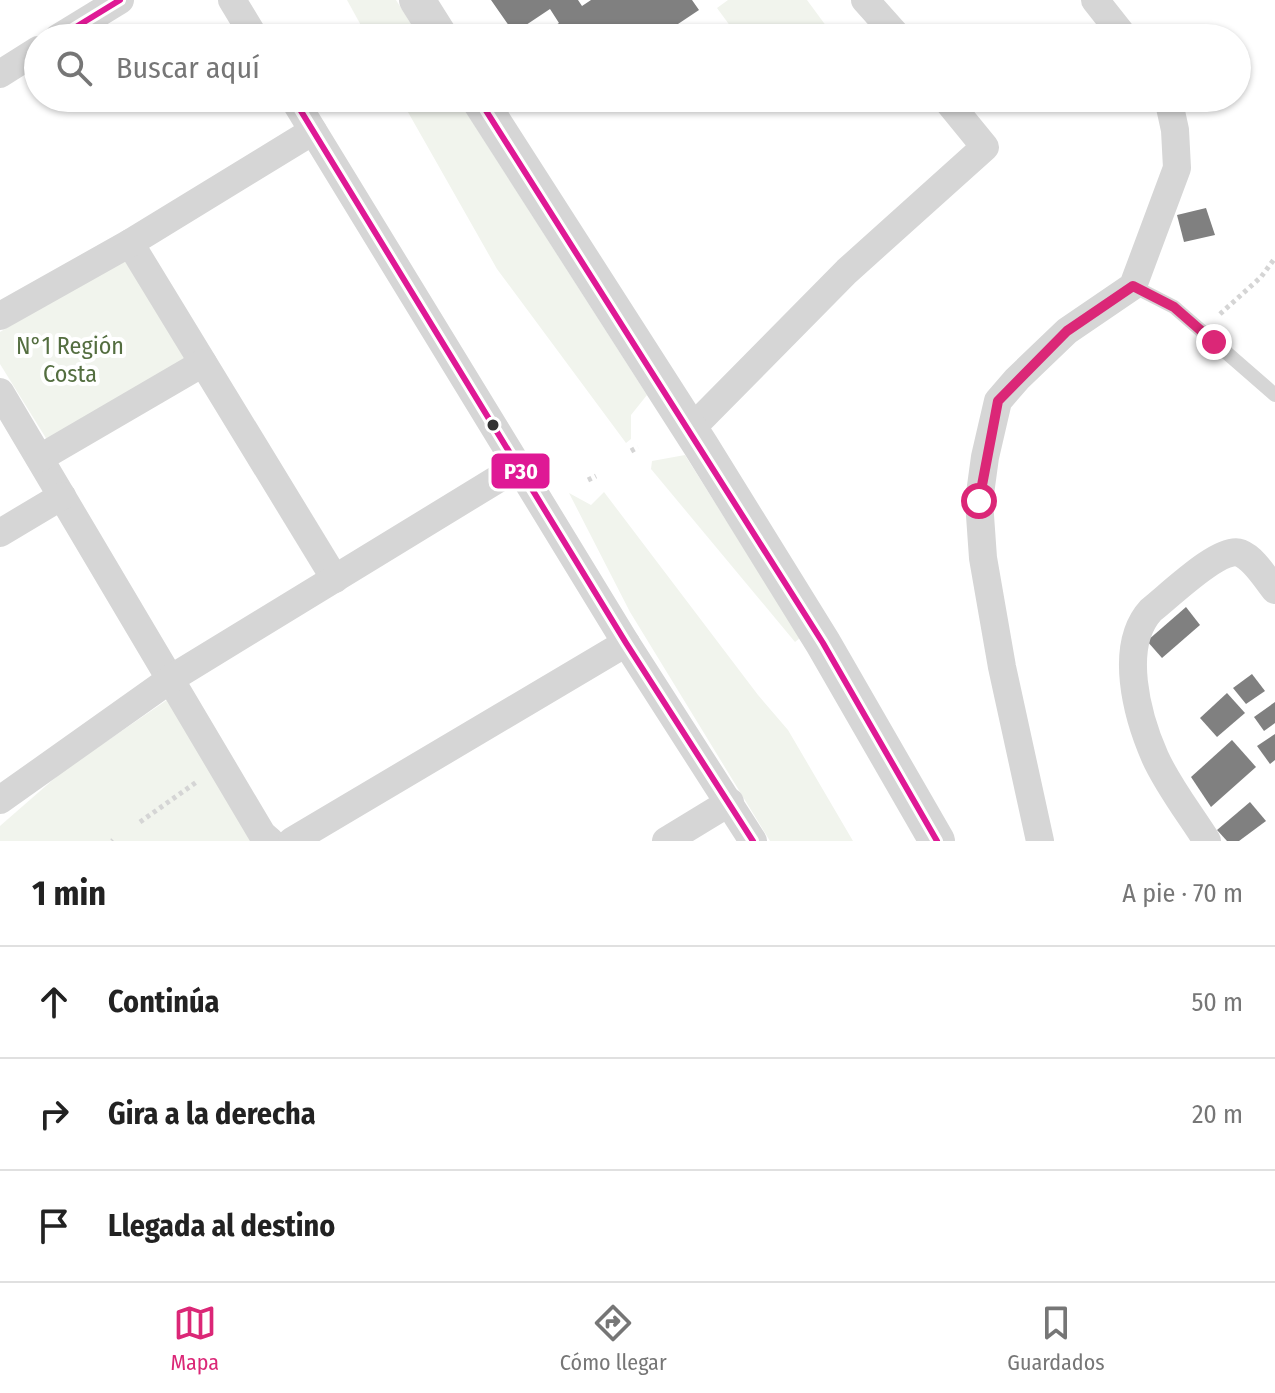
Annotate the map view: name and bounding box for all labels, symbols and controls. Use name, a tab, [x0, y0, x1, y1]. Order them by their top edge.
search box	[24, 24, 1251, 112]
icon: search	[52, 46, 96, 90]
text: Buscar aquí	[116, 50, 260, 86]
route end	[1196, 324, 1232, 360]
park label: N°1 Región Costa	[16, 332, 124, 388]
unlabelled marker	[485, 417, 501, 433]
line badge: P30	[490, 452, 551, 490]
text: P30	[504, 458, 538, 485]
route start	[961, 483, 997, 519]
text: 1 min	[32, 873, 106, 914]
text: A pie · 70 m	[1122, 878, 1243, 909]
icon: ahead	[32, 980, 76, 1024]
text: Continúa	[108, 984, 219, 1020]
text: 50 m	[1191, 987, 1243, 1018]
icon: right	[32, 1092, 76, 1136]
text: Gira a la derecha	[108, 1096, 316, 1132]
text: 20 m	[1192, 1099, 1243, 1130]
icon: arrive	[32, 1204, 76, 1248]
text: Llegada al destino	[108, 1208, 335, 1244]
tab: Mapa	[170, 1301, 219, 1376]
tab: Cómo llegar	[560, 1301, 667, 1376]
tab: Guardados	[1007, 1301, 1105, 1376]

